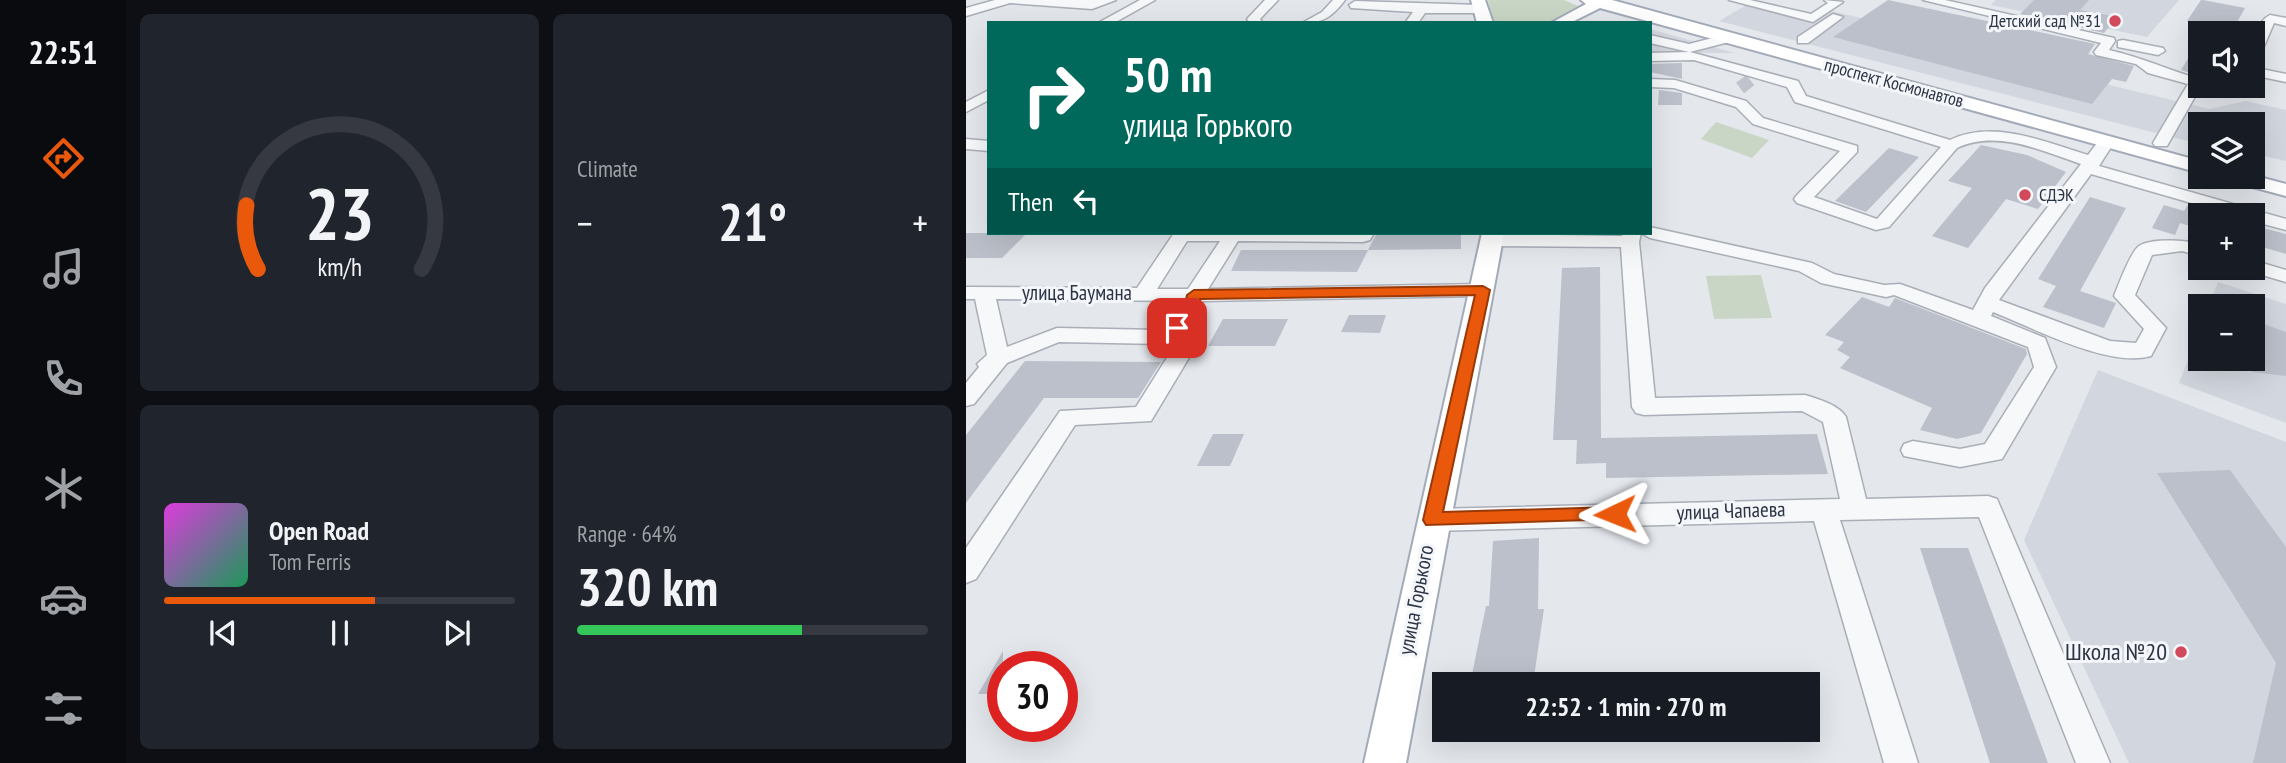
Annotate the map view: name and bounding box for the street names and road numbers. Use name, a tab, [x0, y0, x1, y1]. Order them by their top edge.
street label: проспект Космонавтов	[1822, 53, 1966, 112]
street label: улица Баумана	[1022, 279, 1132, 306]
street label: улица Чапаева	[1676, 495, 1786, 526]
street label: улица Горького	[1392, 543, 1439, 657]

